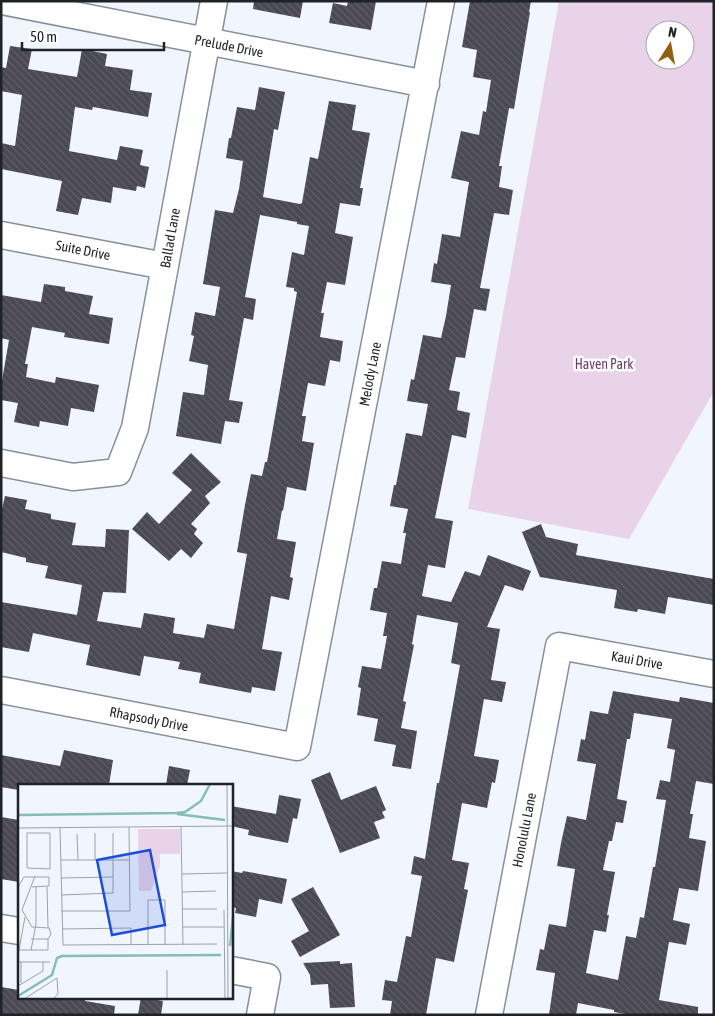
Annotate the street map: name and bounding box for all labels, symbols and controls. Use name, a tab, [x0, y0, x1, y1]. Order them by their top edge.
scale bar	[22, 20, 165, 52]
north arrow	[645, 20, 695, 70]
text: N	[667, 24, 678, 41]
text: 50 m	[30, 28, 57, 45]
street label: Prelude Drive	[193, 31, 265, 61]
street label: Ballad Lane	[157, 207, 183, 269]
street label: Suite Drive	[54, 237, 112, 263]
street label: Melody Lane	[356, 340, 384, 408]
park label: Haven Park	[575, 356, 633, 372]
street label: Kaui Drive	[610, 648, 664, 672]
street label: Rhapsody Drive	[108, 704, 190, 734]
inset map	[18, 784, 232, 998]
street label: Honolulu Lane	[509, 791, 539, 869]

